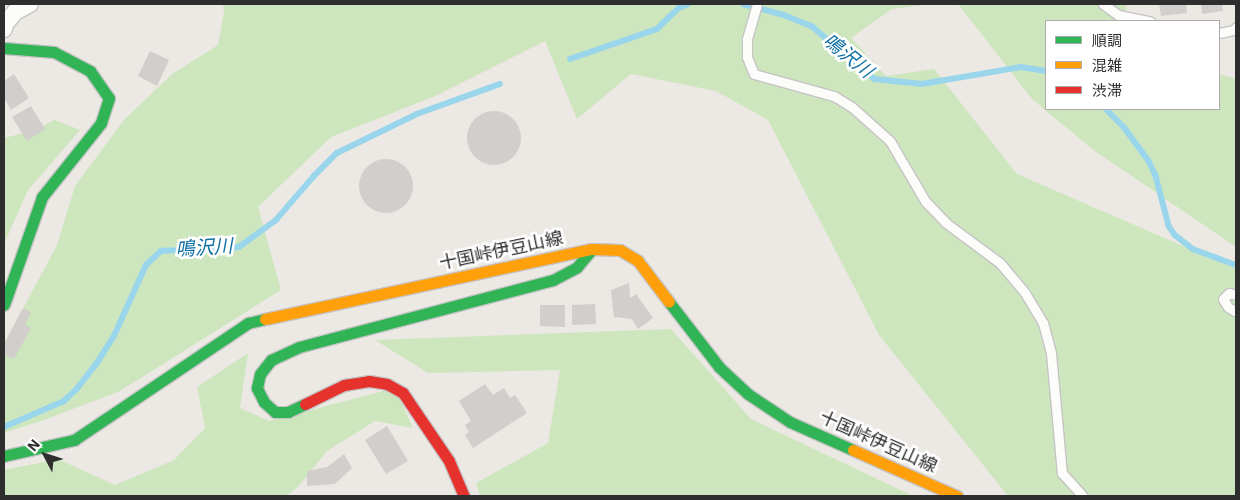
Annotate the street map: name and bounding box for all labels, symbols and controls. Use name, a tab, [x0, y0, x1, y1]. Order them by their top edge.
legend	[1045, 20, 1220, 110]
water label: 鳴沢川	[819, 29, 877, 83]
text: 順調	[1092, 32, 1122, 50]
text: 混雑	[1092, 57, 1122, 75]
text: 渋滞	[1092, 82, 1122, 100]
street label: 十国峠伊豆山線	[437, 227, 565, 275]
water label: 鳴沢川	[175, 235, 233, 261]
street label: 十国峠伊豆山線	[816, 407, 940, 477]
north arrow	[20, 430, 70, 480]
text: N	[24, 436, 43, 454]

